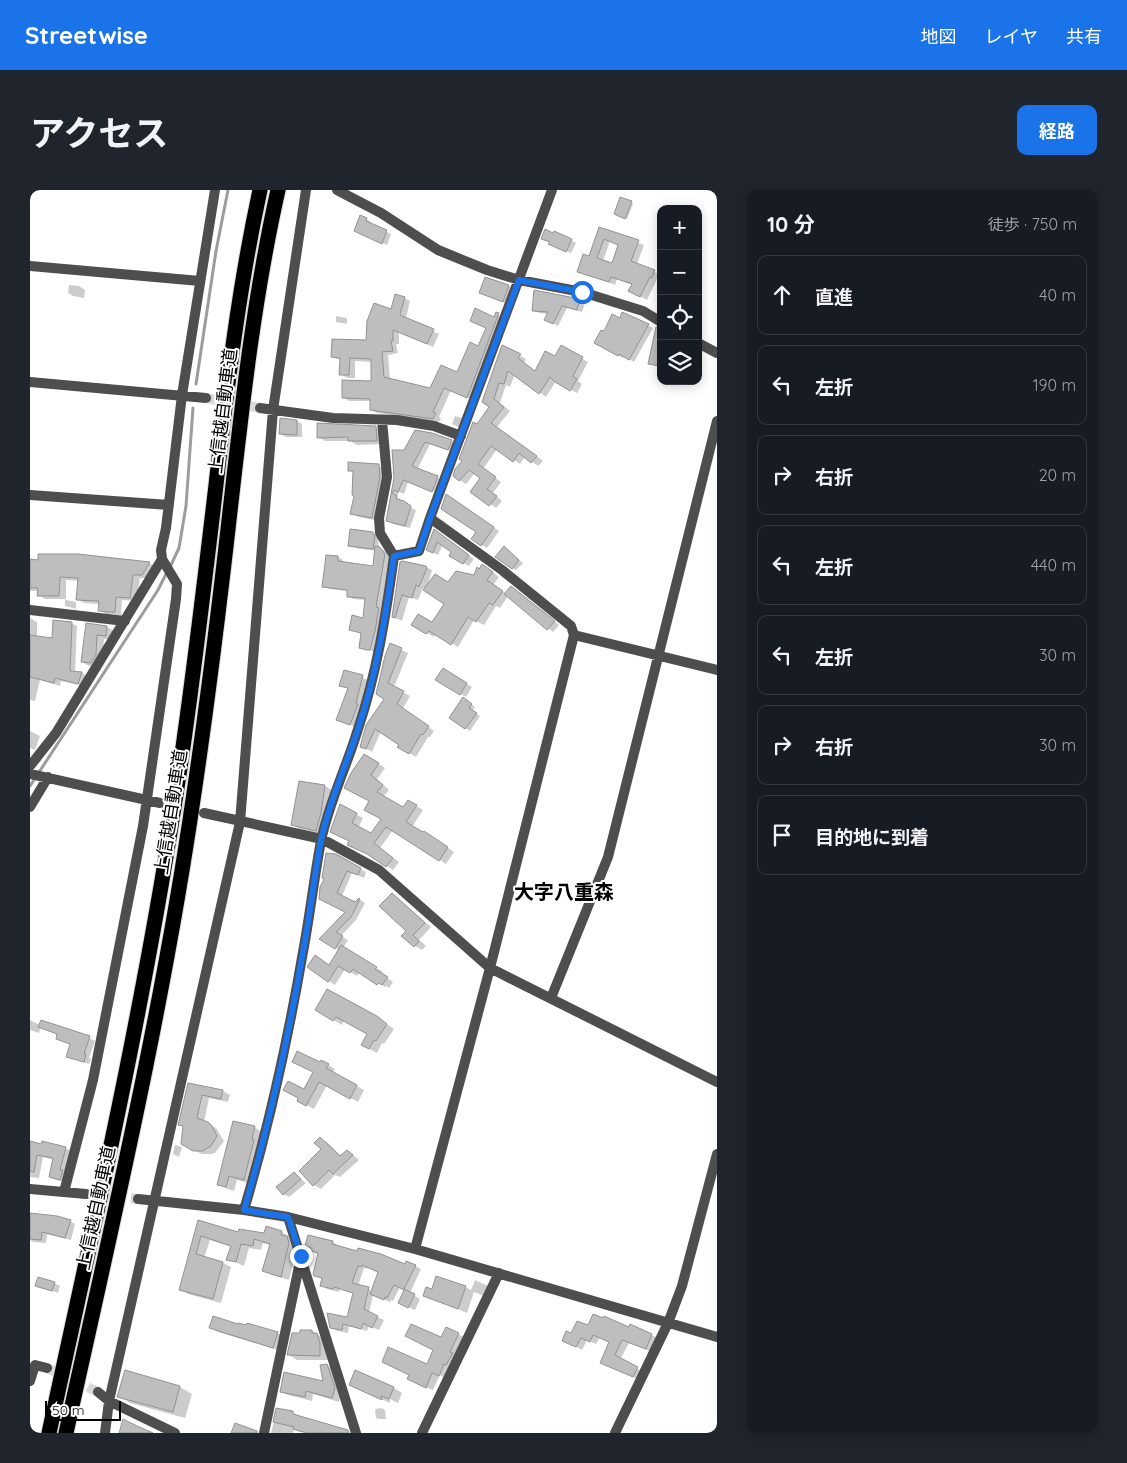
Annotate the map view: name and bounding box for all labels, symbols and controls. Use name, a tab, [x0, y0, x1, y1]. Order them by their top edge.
text: Streetwise	[25, 20, 148, 50]
text: 地図	[921, 25, 957, 48]
text: レイヤ	[985, 25, 1038, 48]
text: 共有	[1066, 25, 1102, 48]
button: 経路	[1017, 105, 1097, 155]
text: アクセス	[30, 111, 168, 155]
map controls	[657, 205, 702, 385]
button: +	[657, 205, 702, 250]
text: 10 分	[767, 211, 815, 237]
text: 徒歩 · 750 m	[988, 214, 1077, 234]
button: −	[657, 250, 702, 295]
route start	[571, 281, 594, 304]
icon: ahead	[768, 281, 796, 309]
text: 直進	[815, 285, 853, 309]
text: 40 m	[1039, 285, 1076, 305]
button: locate	[657, 295, 702, 340]
button: layers	[657, 340, 702, 385]
street label: 上信越自動車道	[203, 347, 242, 475]
icon: left	[768, 371, 796, 399]
text: 左折	[815, 375, 853, 399]
text: 190 m	[1033, 375, 1076, 395]
icon: right	[768, 461, 796, 489]
text: 右折	[815, 465, 853, 489]
text: 20 m	[1039, 465, 1076, 485]
icon: left	[768, 551, 796, 579]
text: 左折	[815, 555, 853, 579]
text: 440 m	[1031, 555, 1076, 575]
icon: left	[768, 641, 796, 669]
text: 左折	[815, 645, 853, 669]
text: 30 m	[1039, 645, 1076, 665]
icon: right	[768, 731, 796, 759]
text: 右折	[815, 735, 853, 759]
text: 30 m	[1039, 735, 1076, 755]
street label: 上信越自動車道	[149, 748, 192, 876]
icon: arrive	[768, 821, 796, 849]
text: 目的地に到着	[815, 825, 929, 849]
district label: 大字八重森	[514, 879, 614, 904]
street label: 上信越自動車道	[71, 1144, 120, 1272]
route end	[290, 1245, 313, 1268]
scale bar	[45, 1398, 121, 1421]
text: 50 m	[52, 1401, 85, 1419]

